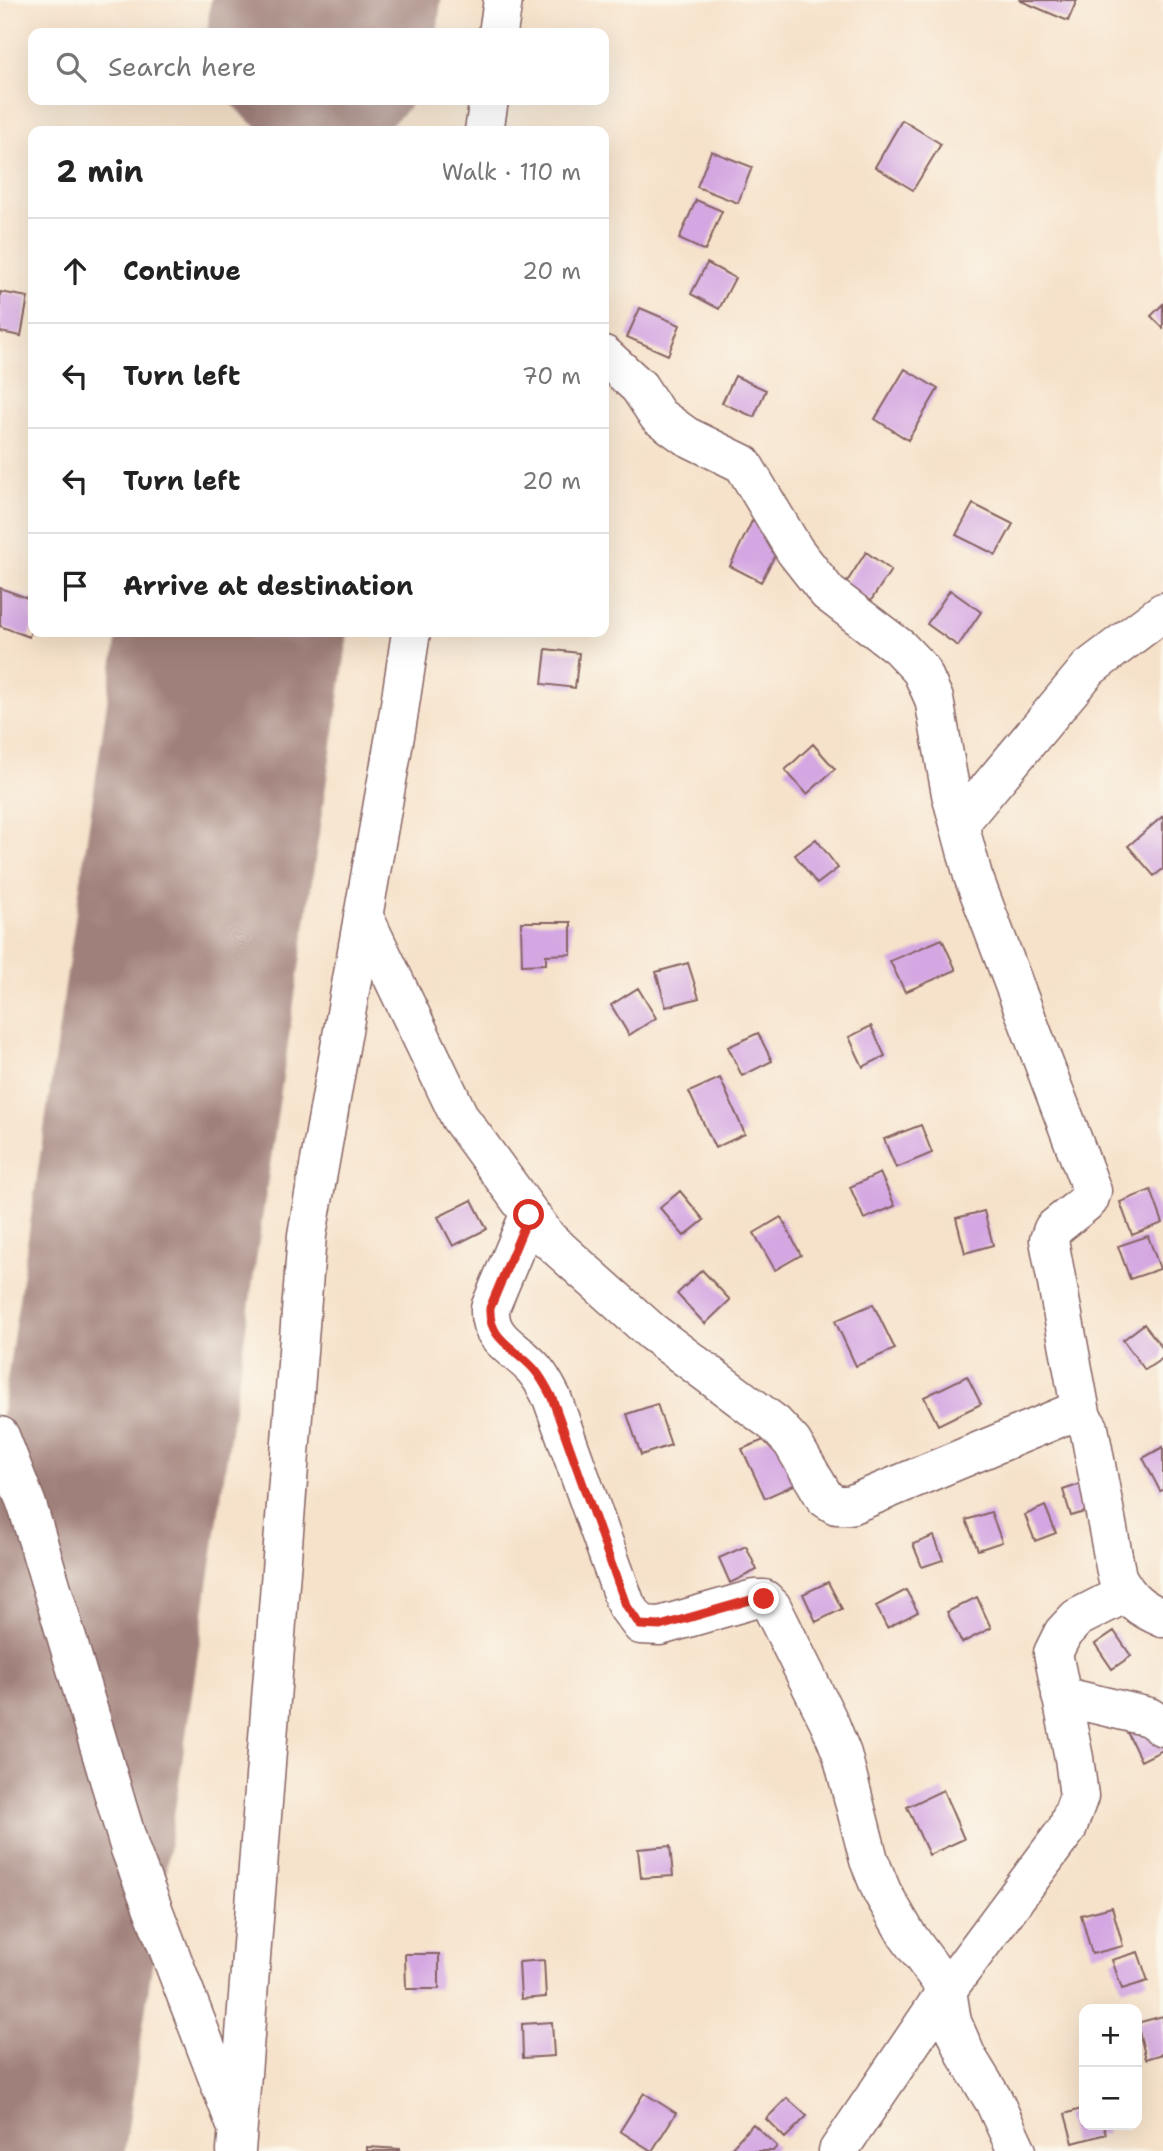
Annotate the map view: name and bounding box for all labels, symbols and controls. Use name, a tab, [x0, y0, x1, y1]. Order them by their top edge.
search box	[28, 28, 609, 105]
icon: search	[52, 48, 90, 86]
text: Search here	[108, 49, 257, 84]
text: 2 min	[56, 151, 143, 192]
text: Walk · 110 m	[442, 157, 581, 187]
icon: ahead	[56, 252, 94, 290]
text: Continue	[123, 253, 241, 288]
text: 20 m	[522, 256, 581, 286]
icon: left	[56, 357, 94, 395]
text: Turn left	[123, 358, 240, 393]
text: 70 m	[522, 361, 581, 391]
icon: left	[56, 462, 94, 500]
text: Turn left	[123, 463, 240, 498]
text: 20 m	[522, 466, 581, 496]
icon: arrive	[56, 567, 94, 605]
text: Arrive at destination	[123, 568, 413, 603]
route start	[513, 1199, 544, 1230]
route end	[748, 1583, 779, 1614]
map controls	[1079, 2004, 1142, 2130]
button: +	[1079, 2004, 1142, 2067]
button: −	[1079, 2067, 1142, 2130]

